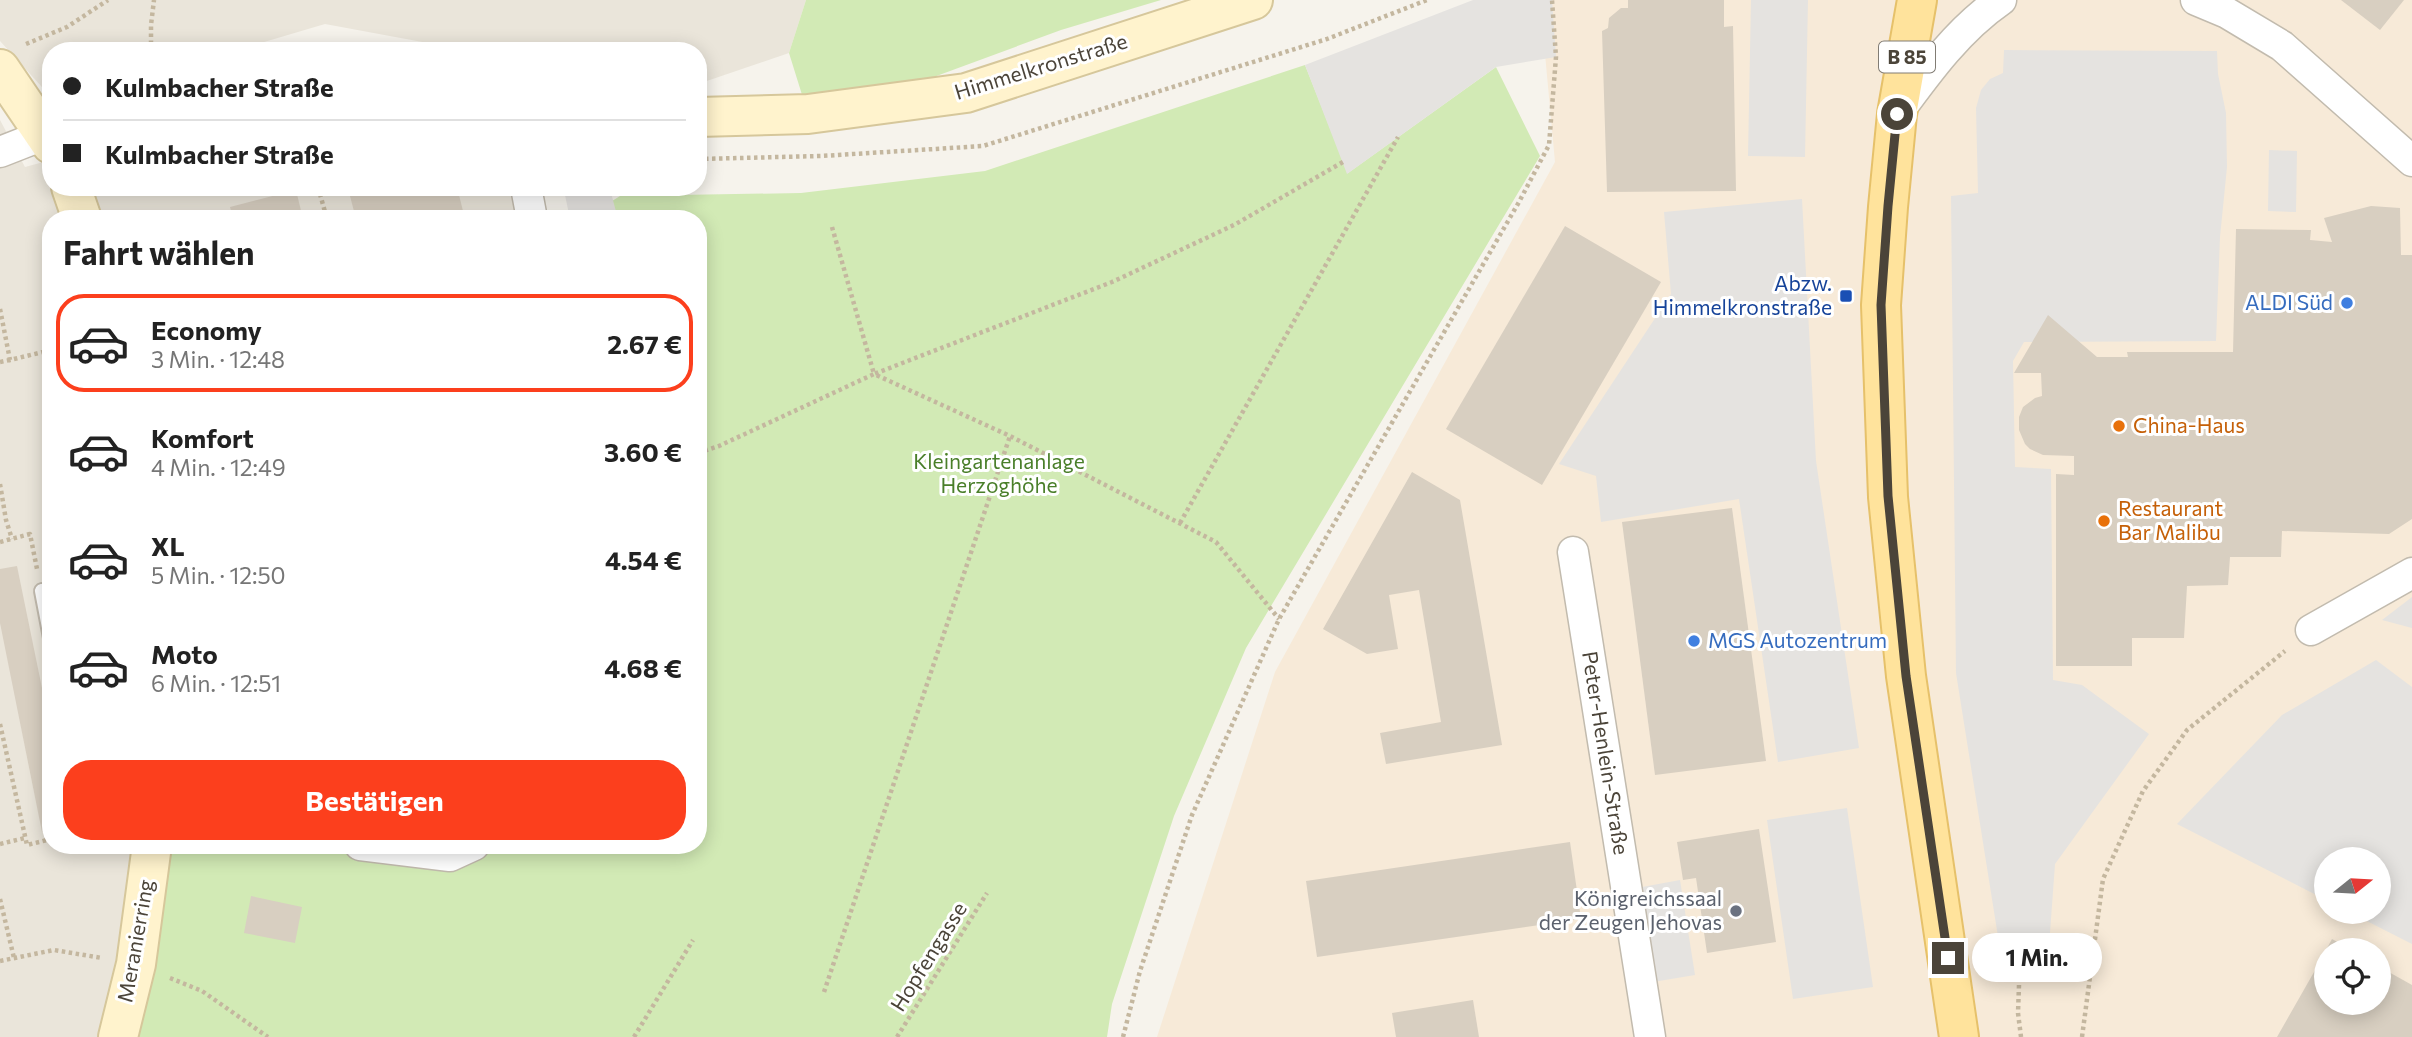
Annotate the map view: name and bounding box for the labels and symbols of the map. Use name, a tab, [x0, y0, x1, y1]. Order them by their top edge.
street label: Himmelkronstraße	[951, 27, 1130, 104]
road number: B 85	[1879, 41, 1935, 72]
route start	[1881, 98, 1913, 130]
place label: Abzw. Himmelkronstraße	[1653, 270, 1832, 319]
marker: Abzw. Himmelkronstraße	[1838, 288, 1854, 304]
place label: ALDI Süd	[2245, 289, 2333, 314]
marker: ALDI Süd	[2339, 295, 2355, 311]
place label: China-Haus	[2133, 412, 2245, 437]
marker: China-Haus	[2111, 418, 2127, 434]
park label: Kleingartenanlage Herzoghöhe	[913, 448, 1085, 497]
place label: Restaurant Bar Malibu	[2118, 495, 2223, 544]
marker: Restaurant Bar Malibu	[2096, 513, 2112, 529]
place label: MGS Autozentrum	[1708, 627, 1887, 652]
marker: MGS Autozentrum	[1686, 633, 1702, 649]
street label: Peter-Henlein-Straße	[1578, 649, 1635, 856]
north arrow	[2314, 847, 2390, 924]
street label: Meranierring	[111, 877, 158, 1004]
place label: Königreichssaal der Zeugen Jehovas	[1539, 885, 1722, 934]
street label: Hopfengasse	[884, 897, 971, 1015]
marker: Königreichssaal der Zeugen Jehovas	[1728, 903, 1744, 919]
callout: 1 Min.	[1972, 934, 2102, 982]
route end	[1932, 942, 1964, 974]

